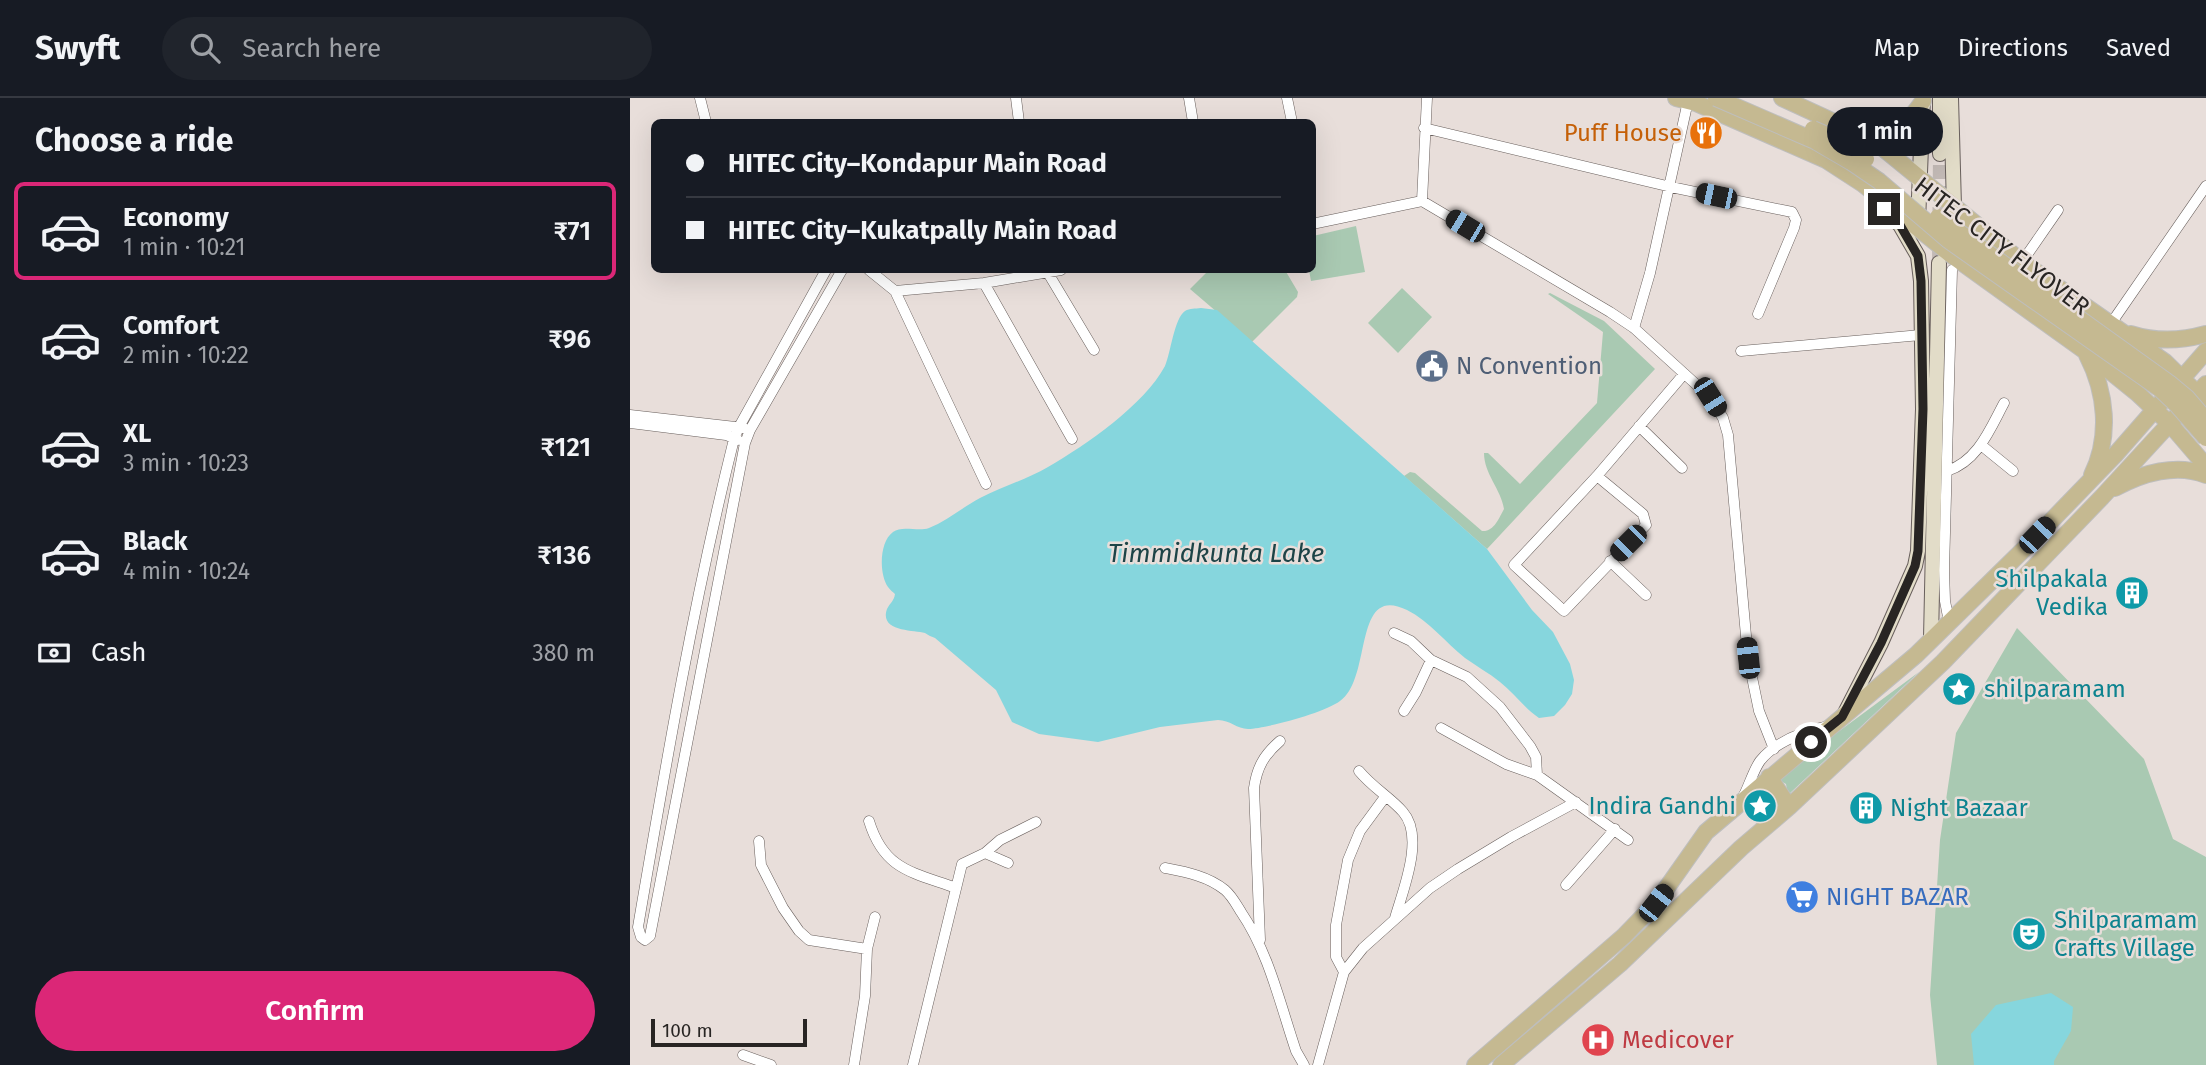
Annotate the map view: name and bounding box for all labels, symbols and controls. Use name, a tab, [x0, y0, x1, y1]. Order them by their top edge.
search box	[162, 17, 652, 80]
text: Swyft	[35, 28, 120, 68]
icon: search	[186, 29, 224, 67]
text: Search here	[242, 33, 381, 64]
text: Map	[1874, 34, 1920, 62]
text: Directions	[1958, 34, 2068, 62]
text: Saved	[2106, 34, 2171, 62]
callout: 1 min	[1826, 108, 1942, 156]
restaurant icon: Puff House	[1687, 114, 1725, 152]
text: 1 min	[1857, 117, 1913, 145]
place label: Puff House	[1564, 119, 1682, 147]
text: Choose a ride	[35, 121, 233, 159]
text: HITEC City–Kondapur Main Road	[728, 148, 1107, 179]
street label: HITEC CITY FLYOVER	[1909, 171, 2095, 321]
car	[1694, 181, 1739, 211]
route end	[1868, 193, 1900, 225]
icon: car	[39, 200, 102, 263]
text: Economy	[123, 202, 229, 233]
car	[1442, 206, 1489, 246]
text: HITEC City–Kukatpally Main Road	[728, 215, 1117, 246]
text: ₹71	[553, 216, 591, 247]
text: 1 min · 10:21	[123, 233, 246, 261]
icon: car	[39, 308, 102, 371]
text: Comfort	[123, 310, 219, 341]
text: ₹96	[548, 324, 591, 355]
text: 2 min · 10:22	[123, 341, 249, 369]
public building icon: N Convention	[1413, 347, 1451, 385]
place label: N Convention	[1456, 352, 1602, 380]
car	[1690, 374, 1731, 420]
icon: car	[39, 416, 102, 479]
text: XL	[123, 418, 151, 449]
text: ₹121	[541, 432, 591, 463]
text: 3 min · 10:23	[123, 449, 249, 477]
car	[2015, 513, 2060, 557]
car	[1606, 521, 1651, 565]
icon: car	[39, 524, 102, 587]
text: Black	[123, 526, 188, 557]
water label: Timmidkunta Lake	[1108, 538, 1324, 569]
text: ₹136	[537, 540, 591, 571]
text: 4 min · 10:24	[123, 557, 250, 585]
place label: Shilpakala Vedika	[1995, 565, 2108, 621]
building icon: Shilpakala Vedika	[2113, 574, 2151, 612]
icon: cash	[35, 634, 73, 672]
car	[1736, 636, 1761, 680]
text: Cash	[91, 637, 147, 668]
text: 380 m	[532, 639, 595, 667]
place icon: shilparamam	[1940, 670, 1978, 708]
place label: shilparamam	[1984, 675, 2126, 703]
route start	[1795, 726, 1827, 758]
place icon: Indira Gandhi	[1741, 787, 1779, 825]
building icon: Night Bazaar	[1847, 789, 1885, 827]
place label: Indira Gandhi	[1588, 792, 1736, 820]
place label: Night Bazaar	[1890, 794, 2028, 822]
supermarket icon: NIGHT BAZAR	[1783, 878, 1821, 916]
car	[1635, 880, 1678, 926]
place label: NIGHT BAZAR	[1826, 883, 1969, 911]
place label: Shilparamam Crafts Village	[2054, 906, 2198, 962]
theatre icon: Shilparamam Crafts Village	[2010, 915, 2048, 953]
button: Confirm	[35, 971, 595, 1051]
scale bar	[651, 1016, 807, 1048]
text: 100 m	[662, 1019, 713, 1042]
hospital icon: Medicover	[1579, 1021, 1617, 1059]
place label: Medicover	[1622, 1026, 1735, 1054]

